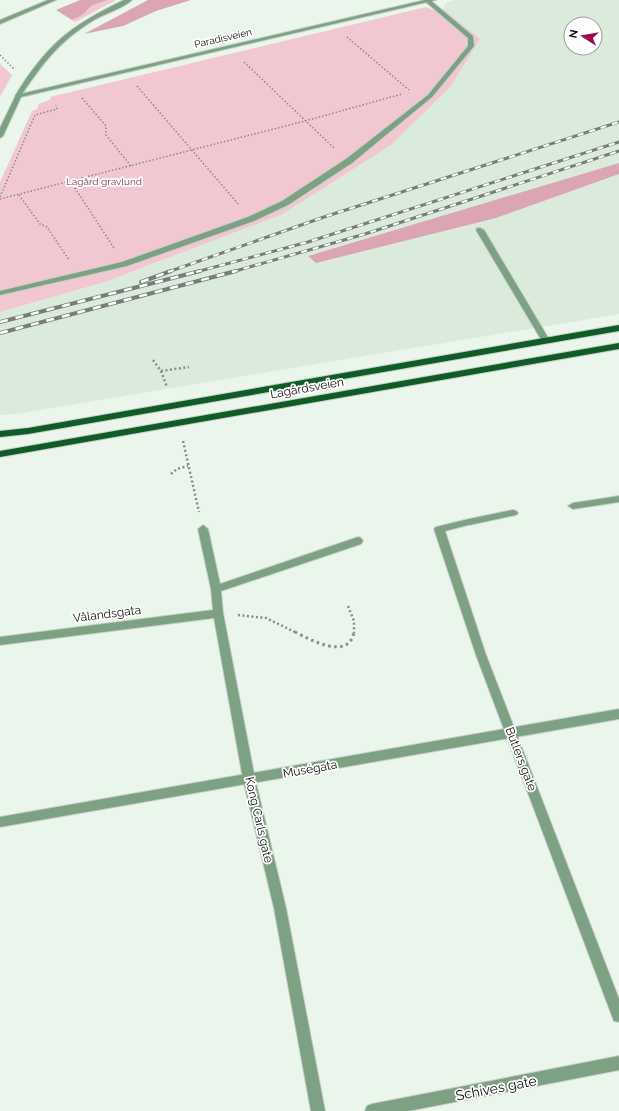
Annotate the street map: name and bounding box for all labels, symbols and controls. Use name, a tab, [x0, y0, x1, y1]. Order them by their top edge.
north arrow	[563, 16, 603, 56]
street label: Paradisveien	[193, 26, 253, 50]
text: N	[566, 29, 581, 39]
park label: Lagård gravlund	[66, 176, 142, 187]
street label: Lagårdsveien	[269, 375, 345, 401]
street label: Vålandsgata	[72, 603, 142, 625]
street label: Butlers gate	[502, 725, 540, 793]
street label: Muségata	[282, 757, 338, 781]
street label: Kong Carls gate	[242, 776, 276, 864]
street label: Schives gate	[454, 1072, 538, 1104]

